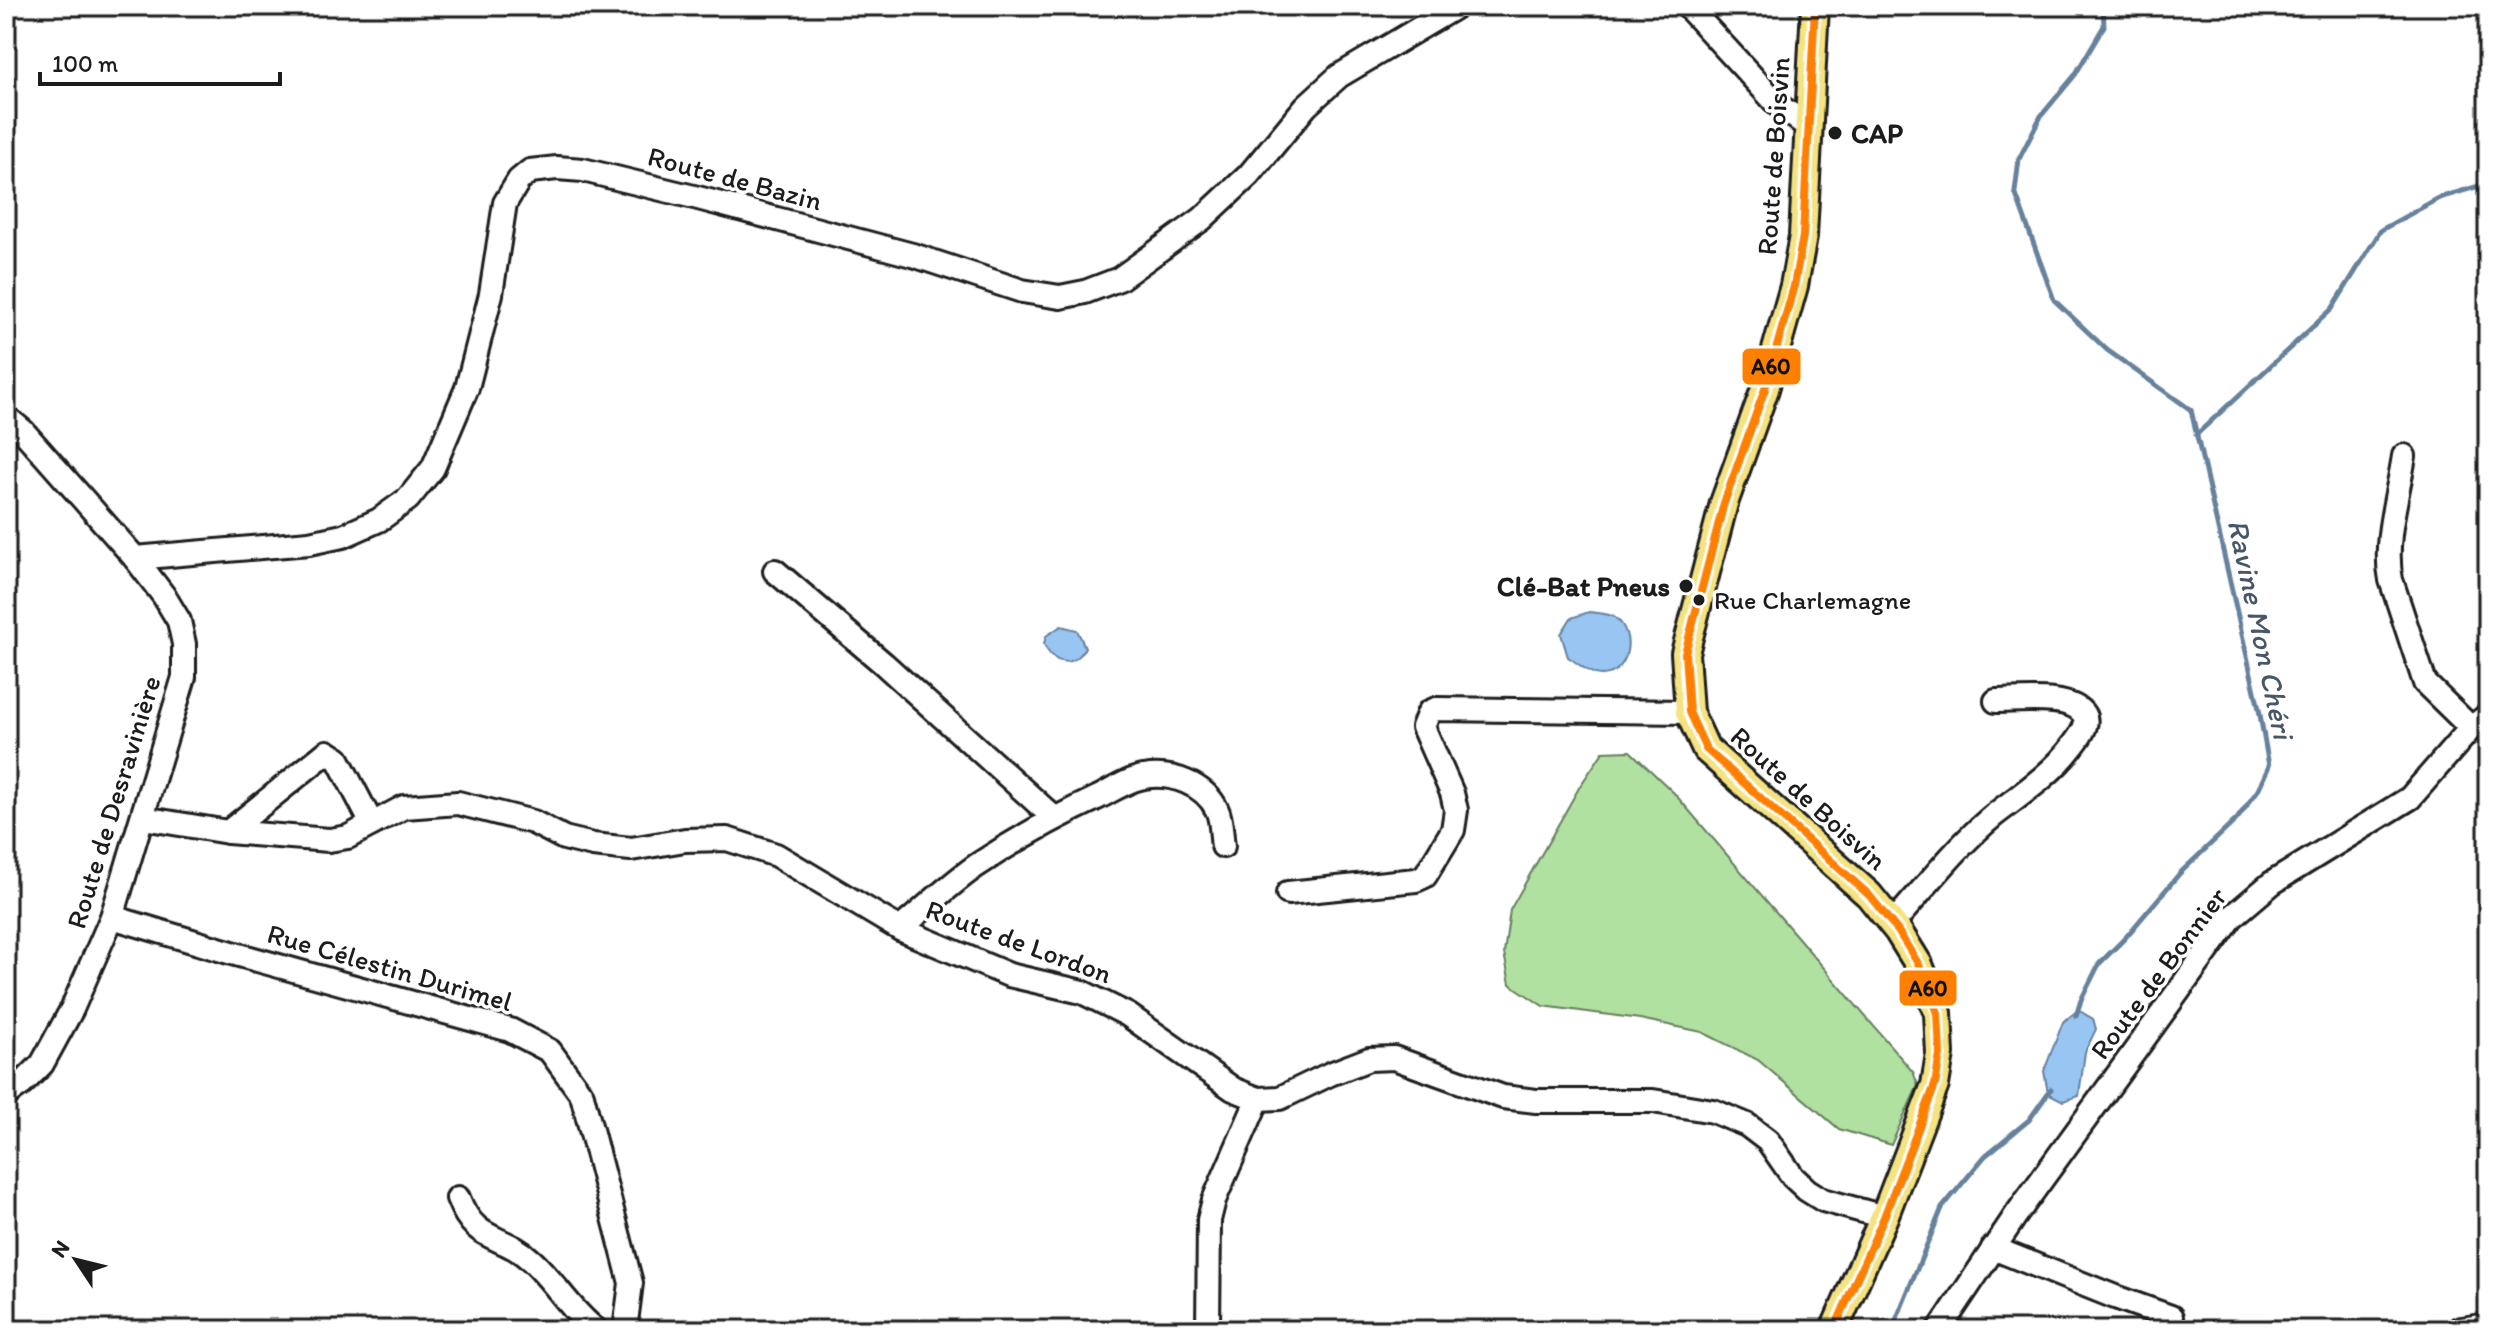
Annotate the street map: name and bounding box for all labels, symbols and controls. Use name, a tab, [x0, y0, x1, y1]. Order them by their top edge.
scale bar	[40, 36, 280, 86]
text: 100 m	[52, 49, 118, 78]
street label: Route de Boisvin	[1749, 56, 1797, 256]
place label: CAP	[1851, 116, 1903, 150]
marker: CAP	[1826, 124, 1844, 142]
street label: Route de Bazin	[644, 138, 826, 218]
line badge: A60	[1741, 347, 1802, 386]
text: A60	[1750, 353, 1791, 380]
water label: Ravine Mon Chéri	[2220, 516, 2303, 746]
place label: Clé-Bat Pneus	[1497, 569, 1670, 603]
marker: Clé-Bat Pneus	[1677, 577, 1695, 595]
place label: Rue Charlemagne	[1714, 584, 1911, 616]
marker: Rue Charlemagne	[1691, 592, 1707, 608]
street label: Route de Desravinière	[58, 671, 168, 933]
street label: Route de Boisvin	[1724, 719, 1894, 877]
street label: Route de Bonnier	[2082, 880, 2234, 1066]
street label: Route de Lordon	[921, 892, 1117, 990]
street label: Rue Célestin Durimel	[264, 916, 517, 1018]
line badge: A60	[1898, 969, 1958, 1007]
text: A60	[1907, 975, 1948, 1002]
north arrow	[36, 1220, 116, 1300]
text: N	[45, 1235, 75, 1263]

